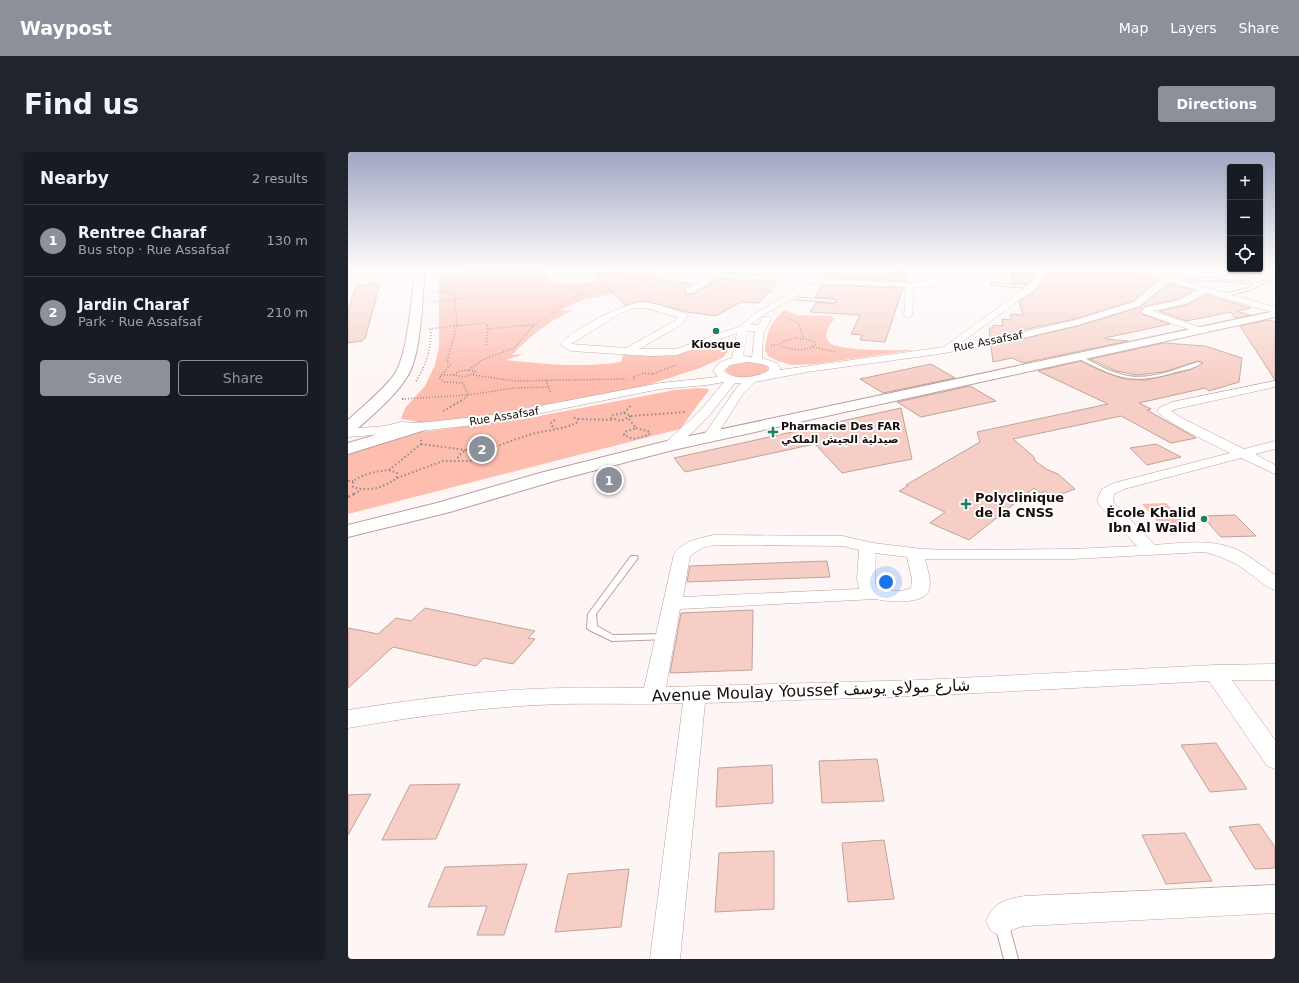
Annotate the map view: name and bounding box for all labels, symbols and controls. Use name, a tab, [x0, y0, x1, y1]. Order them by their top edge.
text: Waypost	[20, 17, 112, 39]
text: Map	[1119, 20, 1148, 36]
text: Layers	[1170, 20, 1217, 36]
text: Share	[1239, 20, 1279, 36]
button: Directions	[1158, 86, 1275, 122]
text: Find us	[24, 88, 139, 121]
map controls	[1227, 164, 1263, 272]
button: +	[1227, 164, 1263, 200]
text: Nearby	[40, 168, 109, 188]
text: 2 results	[252, 171, 308, 186]
button: −	[1227, 200, 1263, 236]
text: Rentree Charaf	[78, 224, 206, 242]
text: 1	[48, 233, 58, 248]
text: 130 m	[266, 233, 308, 248]
button: locate	[1227, 236, 1263, 272]
text: Bus stop · Rue Assafsaf	[78, 242, 230, 257]
text: Jardin Charaf	[78, 296, 189, 314]
text: 2	[48, 305, 58, 320]
text: 210 m	[266, 305, 308, 320]
text: Park · Rue Assafsaf	[78, 314, 202, 329]
marker: Kiosque	[711, 326, 721, 336]
street label: Rue Assafsaf	[952, 328, 1025, 355]
place label: Kiosque	[691, 338, 741, 351]
button: Save	[40, 360, 170, 396]
button: Share	[178, 360, 308, 396]
street label: Rue Assafsaf	[468, 404, 541, 428]
place label: Pharmacie Des FAR صيدلية الجيش الملكي	[781, 420, 901, 446]
marker: Pharmacie Des FAR صيدلية الجيش الملكي	[768, 427, 778, 437]
pin: 2	[469, 434, 495, 464]
pin: 1	[596, 465, 622, 495]
place label: Polyclinique de la CNSS	[975, 490, 1064, 520]
marker: Polyclinique de la CNSS	[960, 498, 972, 510]
place label: École Khalid Ibn Al Walid	[1106, 505, 1196, 535]
marker: École Khalid Ibn Al Walid	[1199, 514, 1209, 524]
your location	[876, 572, 896, 592]
street label: Avenue Moulay Youssef شارع مولاي يوسف	[651, 675, 971, 707]

